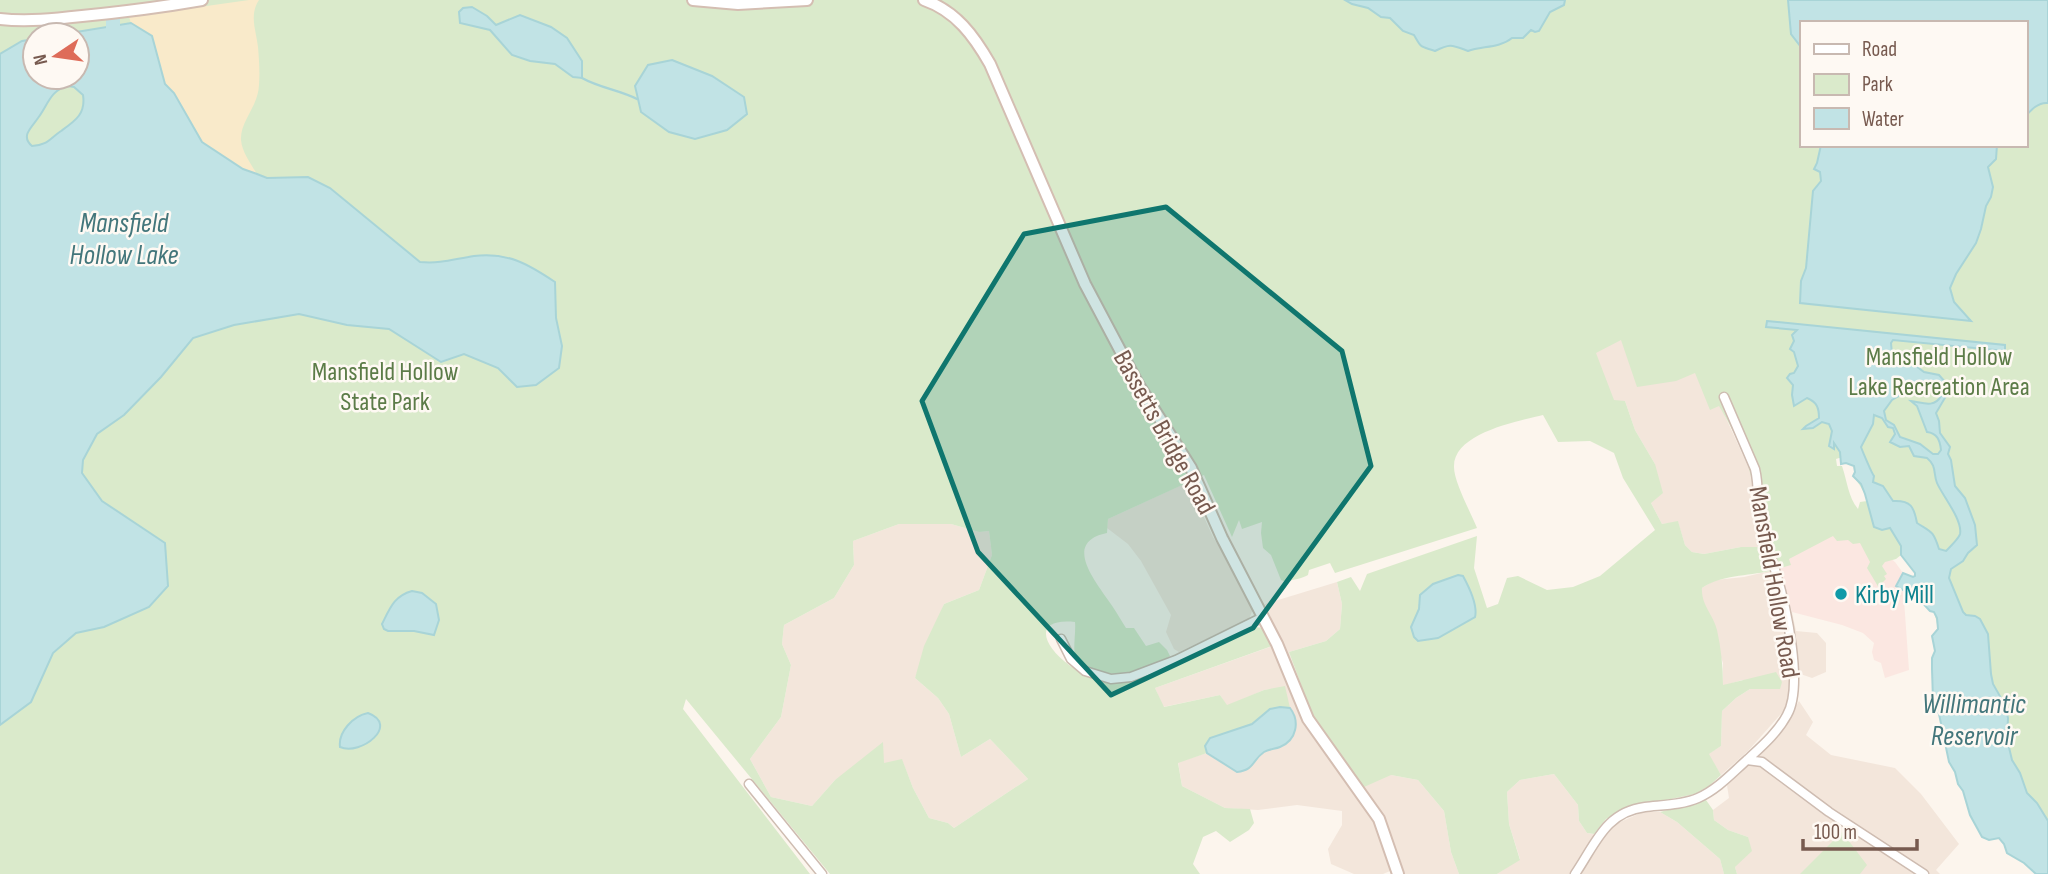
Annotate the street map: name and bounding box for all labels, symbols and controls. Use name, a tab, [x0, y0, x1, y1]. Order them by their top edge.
north arrow	[21, 21, 91, 91]
legend	[1800, 21, 2027, 147]
text: Road	[1862, 37, 1897, 62]
text: N	[29, 52, 53, 67]
text: Park	[1862, 72, 1893, 97]
text: Water	[1862, 107, 1904, 132]
water label: Mansfield Hollow Lake	[70, 207, 178, 272]
park label: Mansfield Hollow Lake Recreation Area	[1848, 342, 2030, 403]
street label: Bassetts Bridge Road	[1106, 345, 1221, 520]
park label: Mansfield Hollow State Park	[312, 357, 459, 418]
street label: Mansfield Hollow Road	[1741, 484, 1806, 680]
place label: Kirby Mill	[1855, 580, 1934, 611]
marker: Kirby Mill	[1833, 586, 1849, 602]
water label: Willimantic Reservoir	[1922, 688, 2026, 753]
scale bar	[1803, 808, 1917, 852]
text: 100 m	[1814, 820, 1857, 845]

